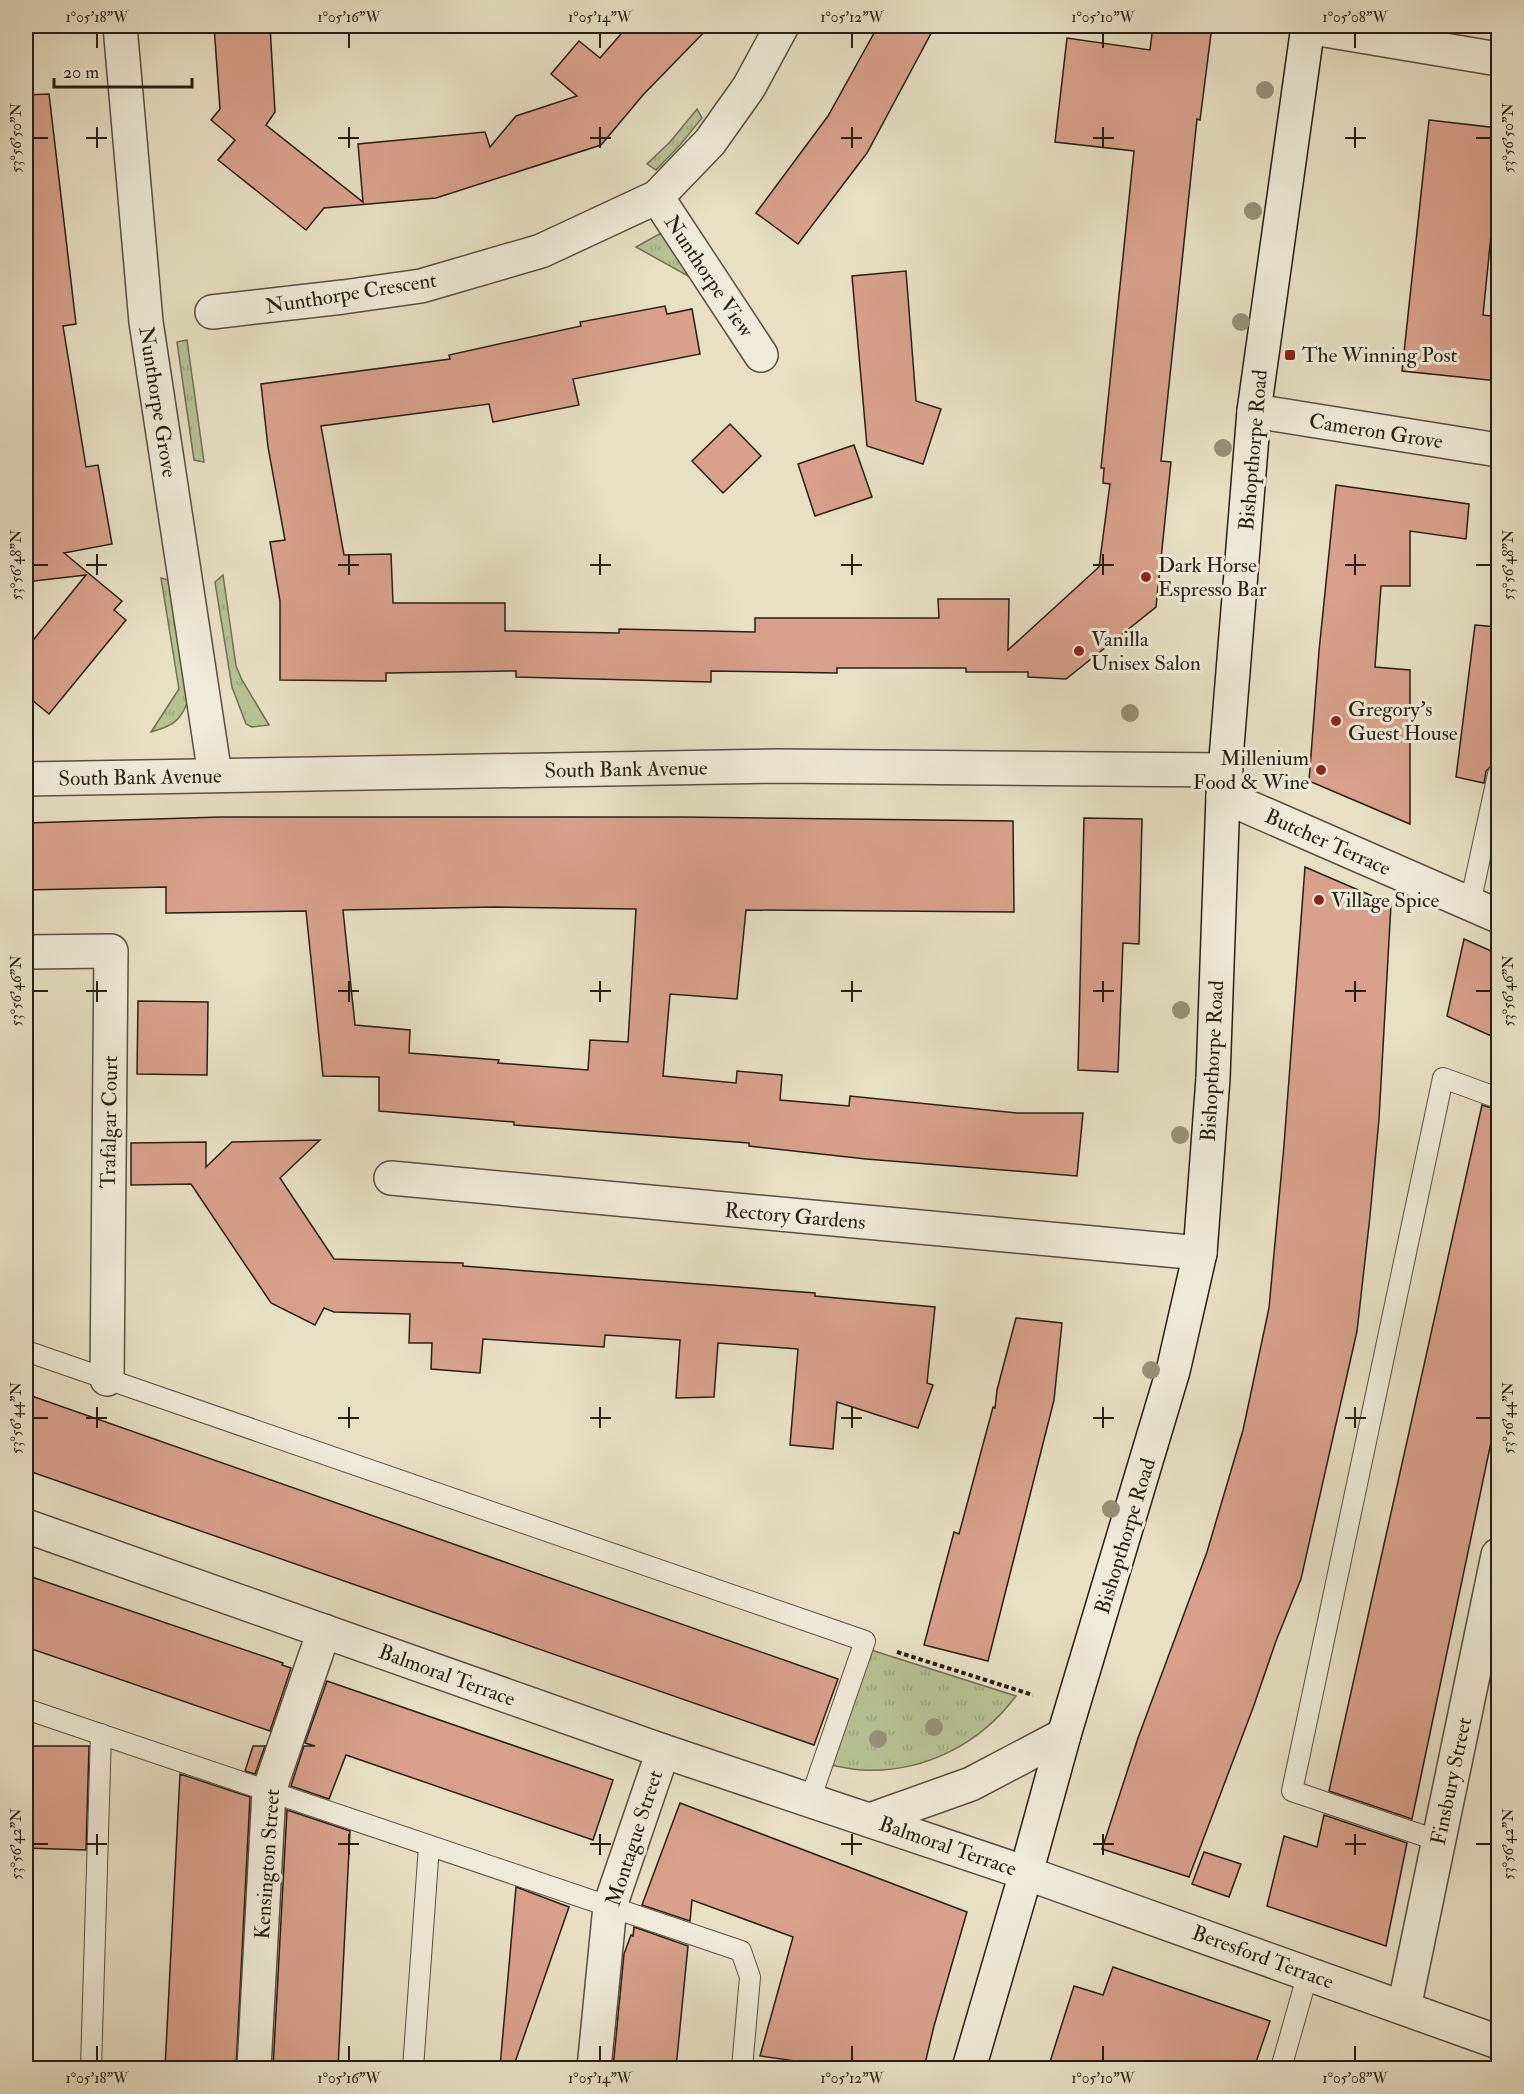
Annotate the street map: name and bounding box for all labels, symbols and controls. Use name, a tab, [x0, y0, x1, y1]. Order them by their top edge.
text: 1°05'18"W	[66, 8, 129, 27]
text: 1°05'16"W	[317, 8, 381, 27]
text: 1°05'14"W	[568, 8, 633, 27]
text: 1°05'12"W	[820, 8, 885, 27]
text: 1°05'10"W	[1071, 8, 1136, 27]
text: 1°05'08"W	[1322, 8, 1388, 27]
scale bar	[54, 51, 192, 89]
text: 20 m	[63, 61, 99, 84]
text: 53°56'50"N	[7, 103, 26, 173]
text: 53°56'50"N	[1499, 103, 1518, 173]
street label: Nunthorpe View	[658, 210, 760, 343]
street label: Nunthorpe Crescent	[263, 267, 439, 320]
street label: Nunthorpe Grove	[132, 325, 183, 480]
place label: The Winning Post	[1302, 342, 1458, 369]
marker: The Winning Post	[1283, 348, 1297, 362]
street label: Bishopthorpe Road	[1233, 368, 1274, 532]
street label: Cameron Grove	[1307, 408, 1445, 455]
text: 53°56'48"N	[7, 529, 26, 600]
text: 53°56'48"N	[1499, 529, 1518, 600]
place label: Dark Horse Espresso Bar	[1158, 552, 1267, 603]
marker: Dark Horse Espresso Bar	[1139, 570, 1153, 584]
place label: Vanilla Unisex Salon	[1091, 626, 1201, 677]
marker: Vanilla Unisex Salon	[1072, 644, 1086, 658]
place label: Gregory's Guest House	[1348, 696, 1458, 747]
marker: Gregory's Guest House	[1329, 714, 1343, 728]
place label: Millenium Food & Wine	[1193, 745, 1309, 796]
street label: South Bank Avenue	[544, 755, 708, 784]
street label: South Bank Avenue	[58, 763, 222, 792]
marker: Millenium Food & Wine	[1314, 763, 1328, 777]
street label: Butcher Terrace	[1261, 803, 1395, 882]
place label: Village Spice	[1331, 887, 1439, 914]
marker: Village Spice	[1312, 893, 1326, 907]
text: 53°56'46"N	[7, 955, 26, 1027]
text: 53°56'46"N	[1499, 955, 1518, 1027]
street label: Bishopthorpe Road	[1195, 979, 1230, 1142]
street label: Trafalgar Court	[95, 1055, 124, 1189]
street label: Rectory Gardens	[723, 1197, 867, 1236]
text: 53°56'44"N	[7, 1382, 26, 1454]
text: 53°56'44"N	[1499, 1382, 1518, 1454]
street label: Bishopthorpe Road	[1089, 1454, 1162, 1617]
street label: Balmoral Terrace	[375, 1638, 519, 1713]
street label: Finsbury Street	[1425, 1715, 1478, 1847]
street label: Montague Street	[600, 1767, 669, 1910]
street label: Kensington Street	[249, 1788, 286, 1940]
text: 53°56'42"N	[7, 1808, 26, 1880]
text: 53°56'42"N	[1499, 1808, 1518, 1880]
street label: Balmoral Terrace	[876, 1810, 1020, 1883]
street label: Beresford Terrace	[1188, 1919, 1338, 1996]
text: 1°05'18"W	[66, 2069, 129, 2088]
text: 1°05'16"W	[317, 2069, 381, 2088]
text: 1°05'14"W	[568, 2069, 633, 2088]
text: 1°05'12"W	[820, 2069, 885, 2088]
text: 1°05'10"W	[1071, 2069, 1136, 2088]
text: 1°05'08"W	[1322, 2069, 1388, 2088]

